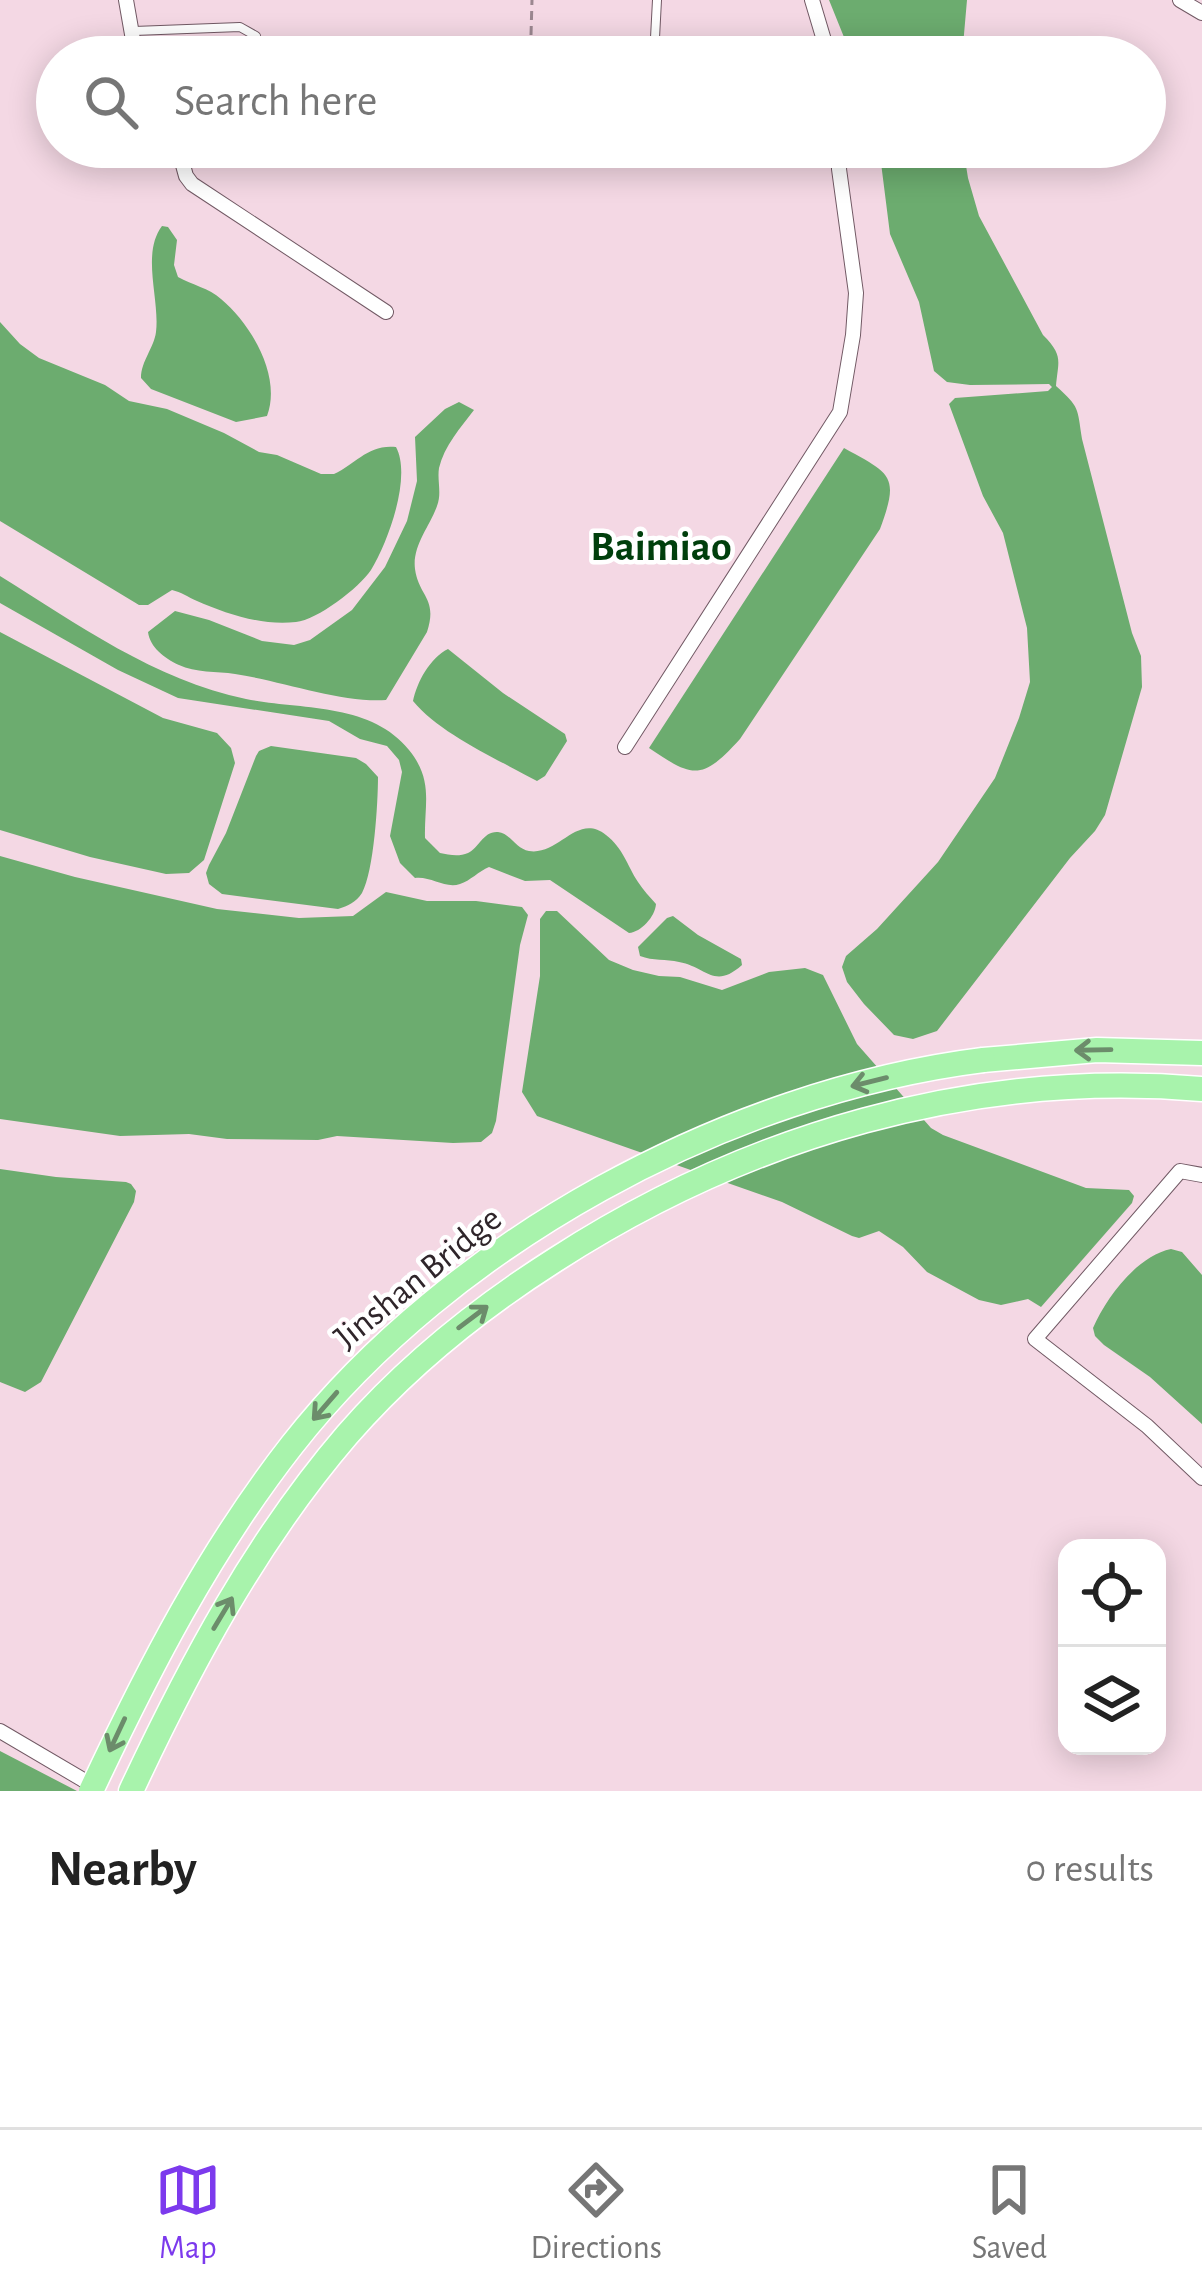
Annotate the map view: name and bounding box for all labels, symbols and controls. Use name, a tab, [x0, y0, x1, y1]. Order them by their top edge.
search box	[36, 36, 1166, 168]
icon: search	[78, 69, 144, 135]
text: Search here	[174, 79, 377, 124]
district label: Baimiao	[590, 526, 732, 568]
one-way arrow	[1074, 1039, 1113, 1062]
one-way arrow	[850, 1072, 888, 1094]
street label: Jinshan Bridge	[328, 1200, 508, 1356]
one-way arrow	[456, 1305, 489, 1330]
one-way arrow	[312, 1390, 339, 1421]
map controls	[1058, 1539, 1166, 1755]
button: locate	[1058, 1539, 1166, 1647]
one-way arrow	[211, 1596, 235, 1631]
button: layers	[1058, 1647, 1166, 1755]
one-way arrow	[105, 1716, 127, 1752]
text: Nearby	[48, 1844, 197, 1895]
text: 0 results	[1026, 1850, 1154, 1889]
tab: Map	[155, 2157, 221, 2269]
tab: Directions	[530, 2157, 662, 2269]
tab: Saved	[972, 2157, 1047, 2269]

